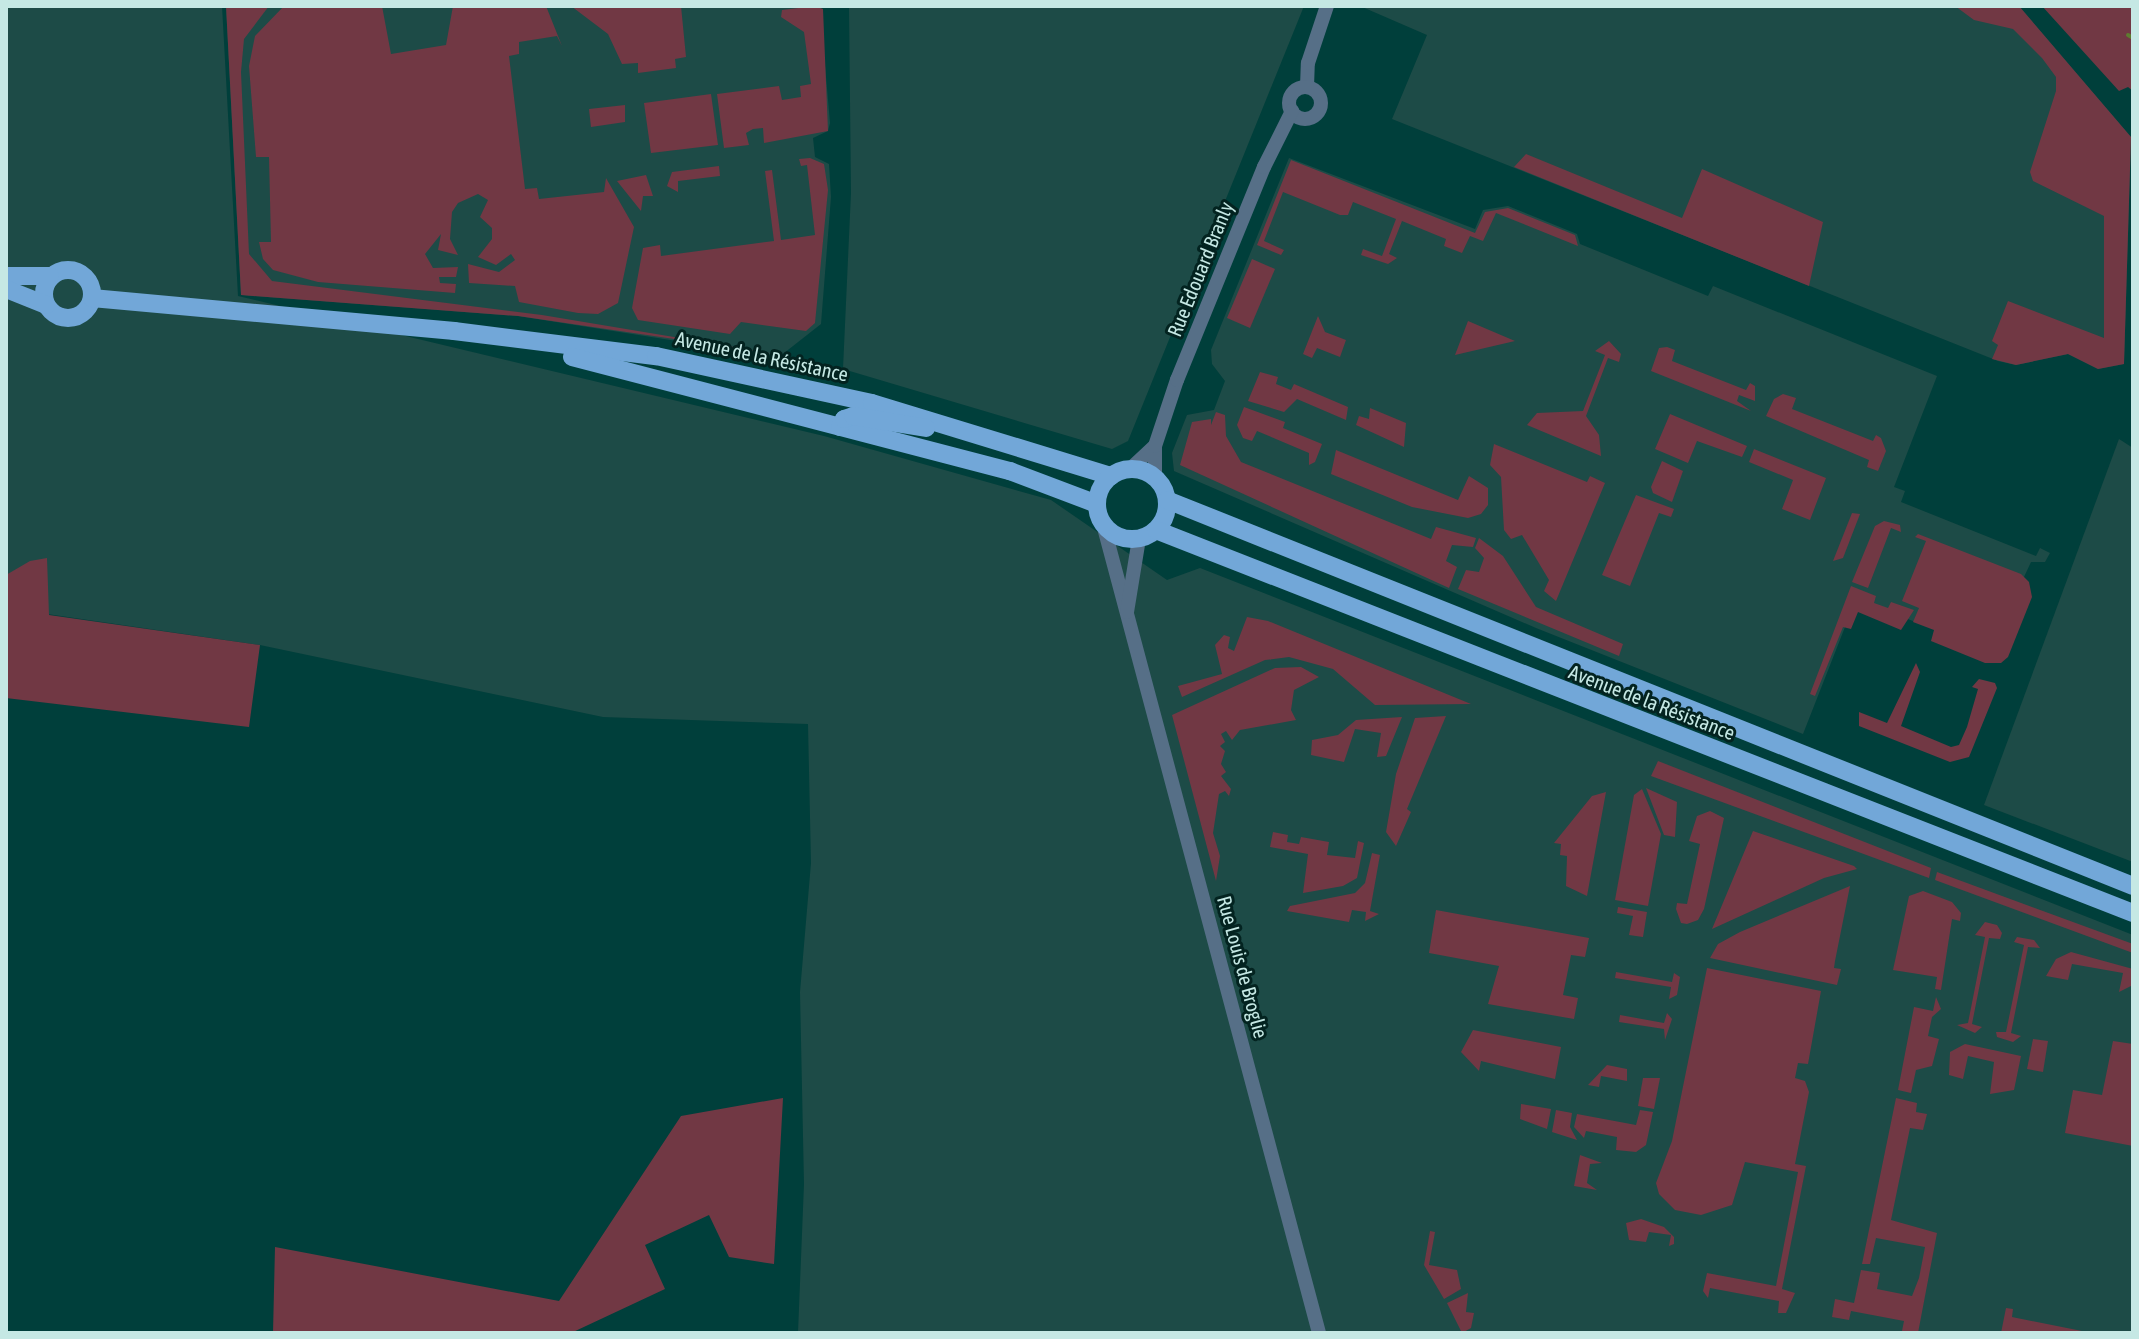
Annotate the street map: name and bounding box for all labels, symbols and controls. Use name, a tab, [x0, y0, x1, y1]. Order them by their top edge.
street label: Rue Edouard Branly	[1162, 198, 1238, 340]
street label: Avenue de la Résistance	[674, 326, 850, 386]
street label: Avenue de la Résistance	[1566, 659, 1738, 745]
street label: Rue Louis de Broglie	[1212, 893, 1274, 1041]

